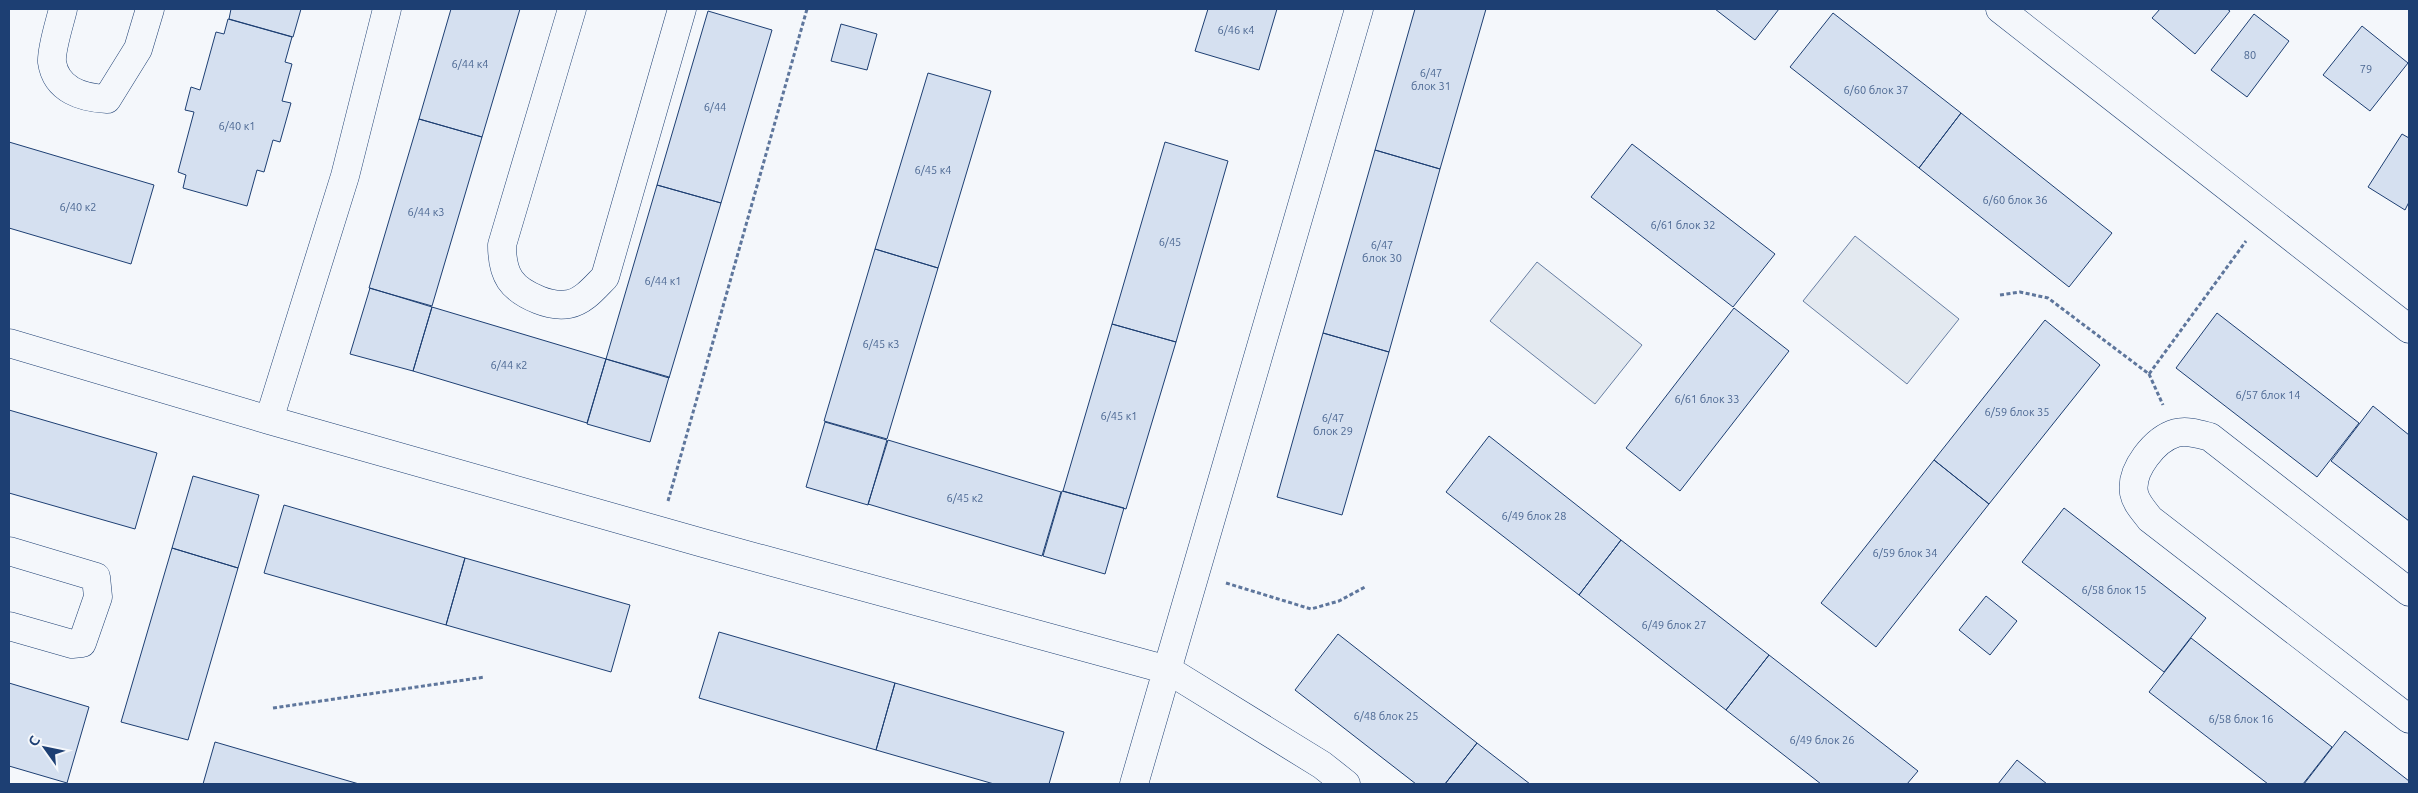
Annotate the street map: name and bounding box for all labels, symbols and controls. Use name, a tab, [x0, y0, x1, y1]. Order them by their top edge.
house number: 6/46 к4	[1217, 24, 1255, 36]
house number: 80	[2244, 49, 2256, 61]
house number: 6/44 к4	[451, 58, 489, 70]
house number: 79	[2360, 63, 2372, 75]
house number: 6/47 блок 31	[1411, 67, 1451, 92]
house number: 6/60 блок 37	[1843, 84, 1909, 96]
house number: 6/44	[704, 101, 726, 113]
house number: 6/40 к1	[218, 120, 256, 132]
house number: 6/45 к4	[914, 164, 952, 176]
house number: 6/60 блок 36	[1982, 194, 2048, 206]
house number: 6/40 к2	[59, 201, 97, 213]
house number: 6/44 к3	[407, 206, 445, 218]
house number: 6/61 блок 32	[1650, 219, 1716, 231]
house number: 6/45	[1159, 236, 1181, 248]
house number: 6/47 блок 30	[1362, 239, 1402, 264]
house number: 6/44 к1	[644, 275, 682, 287]
house number: 6/45 к3	[862, 338, 900, 350]
house number: 6/44 к2	[490, 359, 528, 371]
house number: 6/57 блок 14	[2235, 389, 2301, 401]
house number: 6/61 блок 33	[1674, 393, 1740, 405]
house number: 6/59 блок 35	[1984, 406, 2050, 418]
house number: 6/45 к1	[1100, 410, 1138, 422]
house number: 6/47 блок 29	[1313, 412, 1353, 437]
house number: 6/45 к2	[946, 492, 984, 504]
house number: 6/49 блок 28	[1501, 510, 1567, 522]
house number: 6/59 блок 34	[1872, 547, 1938, 559]
house number: 6/58 блок 15	[2081, 584, 2147, 596]
house number: 6/49 блок 27	[1641, 619, 1707, 631]
house number: 6/48 блок 25	[1353, 710, 1419, 722]
house number: 6/58 блок 16	[2208, 713, 2274, 725]
north arrow	[20, 723, 70, 773]
text: С	[25, 733, 43, 749]
house number: 6/49 блок 26	[1789, 734, 1855, 746]

